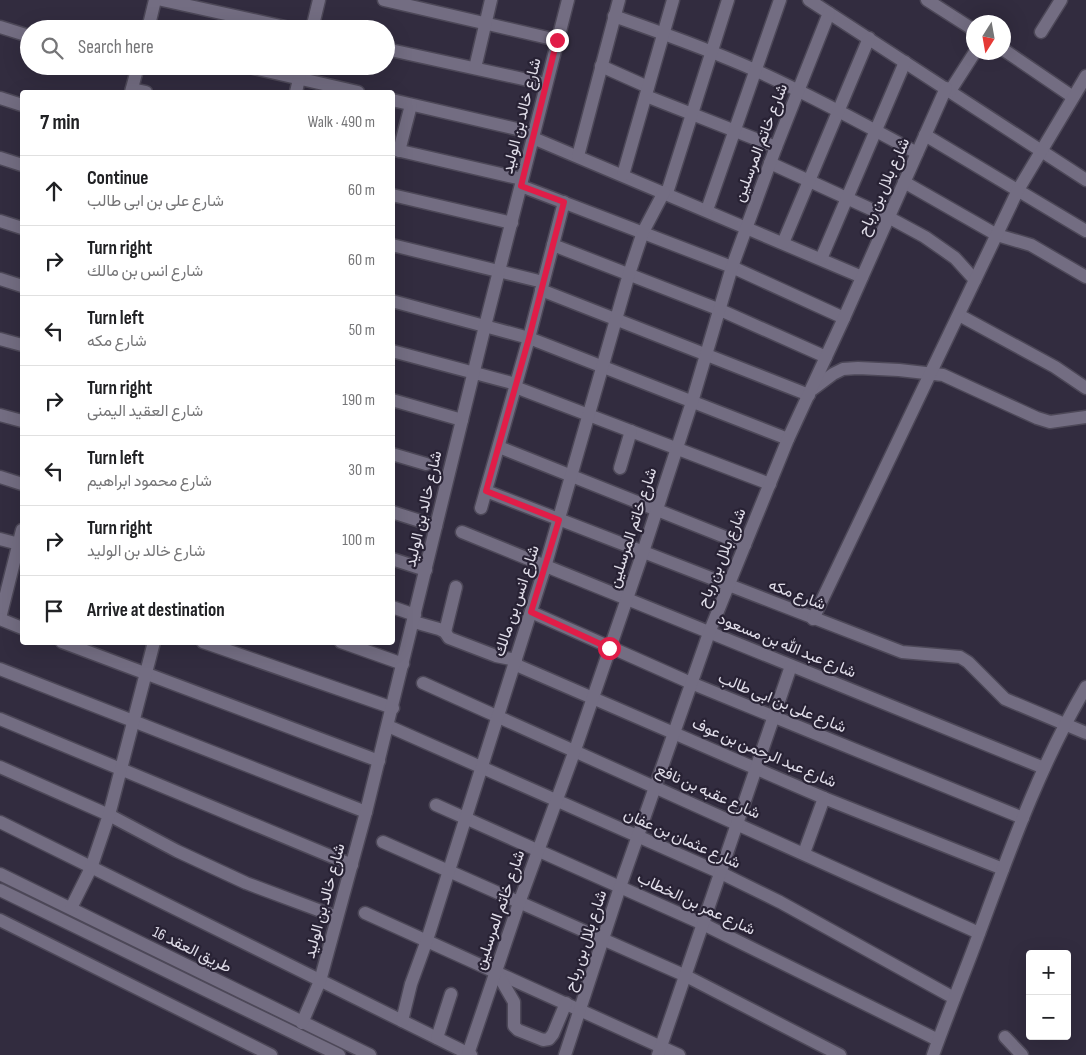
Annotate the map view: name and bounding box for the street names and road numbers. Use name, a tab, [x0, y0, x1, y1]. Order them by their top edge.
street label: شارع خالد بن الوليد	[498, 56, 547, 176]
street label: شارع خاتم المرسلين	[730, 81, 793, 205]
street label: شارع بلال بن رباح	[854, 135, 915, 239]
street label: شارع خالد بن الوليد	[401, 449, 448, 569]
street label: شارع خاتم المرسلين	[605, 466, 662, 591]
street label: شارع بلال بن رباح	[693, 506, 751, 611]
street label: شارع انس بن مالك	[490, 543, 545, 659]
street label: شارع مكه	[765, 575, 828, 616]
street label: شارع عبد الله بن مسعود	[715, 609, 859, 683]
street label: شارع على بن ابى طالب	[715, 669, 849, 738]
street label: شارع عبد الرحمن بن عوف	[689, 714, 839, 793]
street label: شارع عقبه بن نافع	[653, 761, 763, 824]
street label: شارع عثمان بن عفان	[620, 805, 743, 874]
street label: شارع خالد بن الوليد	[300, 841, 350, 961]
street label: شارع خاتم المرسلين	[471, 848, 530, 973]
street label: شارع عمر بن الخطاب	[634, 868, 758, 941]
street label: شارع بلال بن رباح	[561, 888, 612, 994]
street label: طريق العقد 16	[149, 923, 235, 977]

